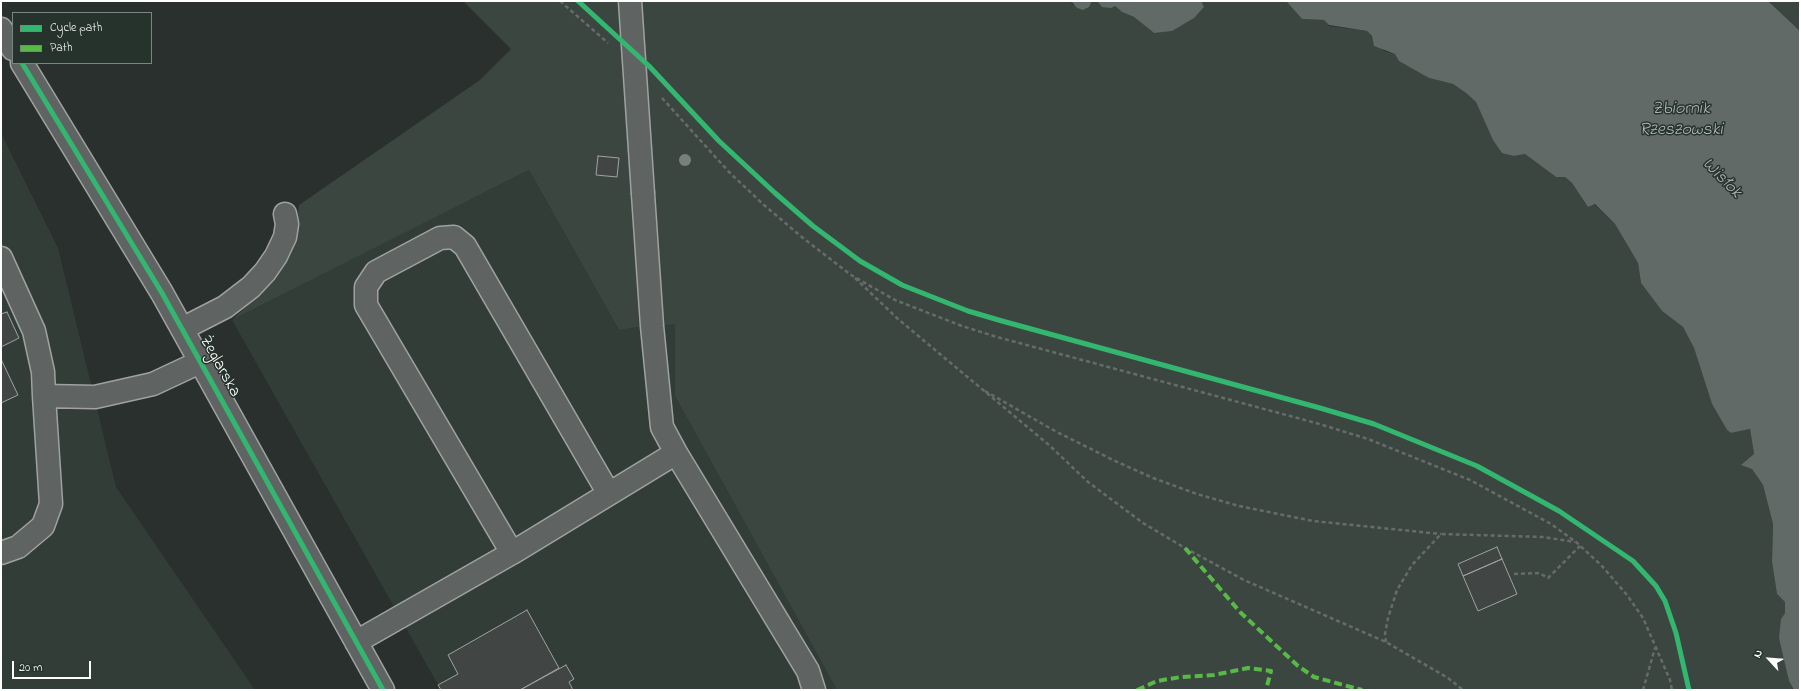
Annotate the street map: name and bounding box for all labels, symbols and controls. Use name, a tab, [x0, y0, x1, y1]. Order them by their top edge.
legend	[12, 12, 152, 64]
text: Cycle path	[50, 19, 102, 37]
text: Path	[50, 39, 72, 57]
water label: Zbiornik Rzeszowski	[1639, 99, 1723, 142]
water label: Wisłok	[1696, 154, 1746, 204]
street label: Żeglarska	[194, 333, 244, 401]
north arrow	[1749, 639, 1789, 679]
text: N	[1749, 647, 1767, 661]
scale bar	[14, 653, 93, 679]
text: 20 m	[19, 659, 42, 677]

